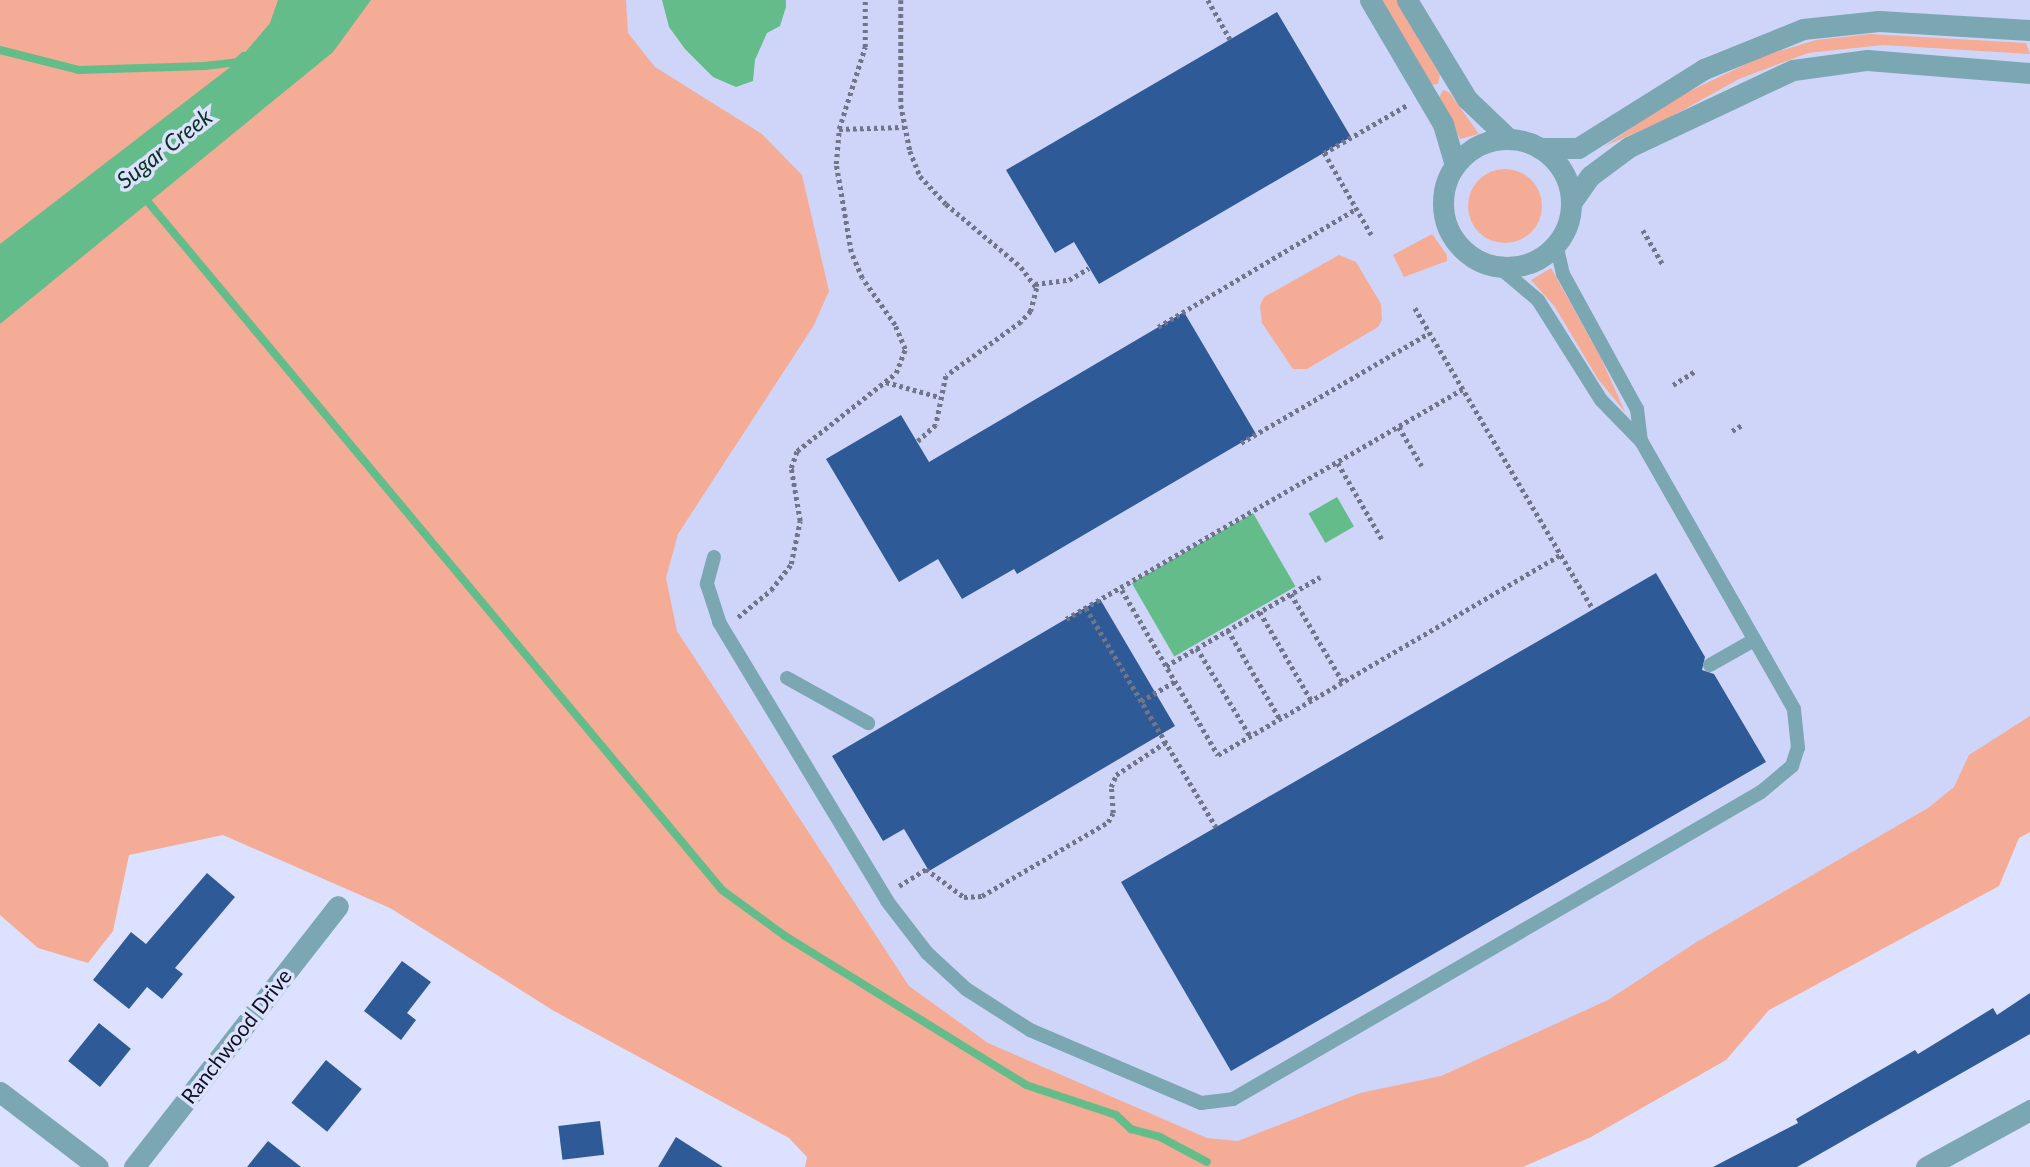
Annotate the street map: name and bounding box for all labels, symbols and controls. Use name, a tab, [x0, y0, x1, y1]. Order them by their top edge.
water label: Sugar Creek	[111, 102, 217, 194]
street label: Ranchwood Drive	[176, 964, 296, 1108]

